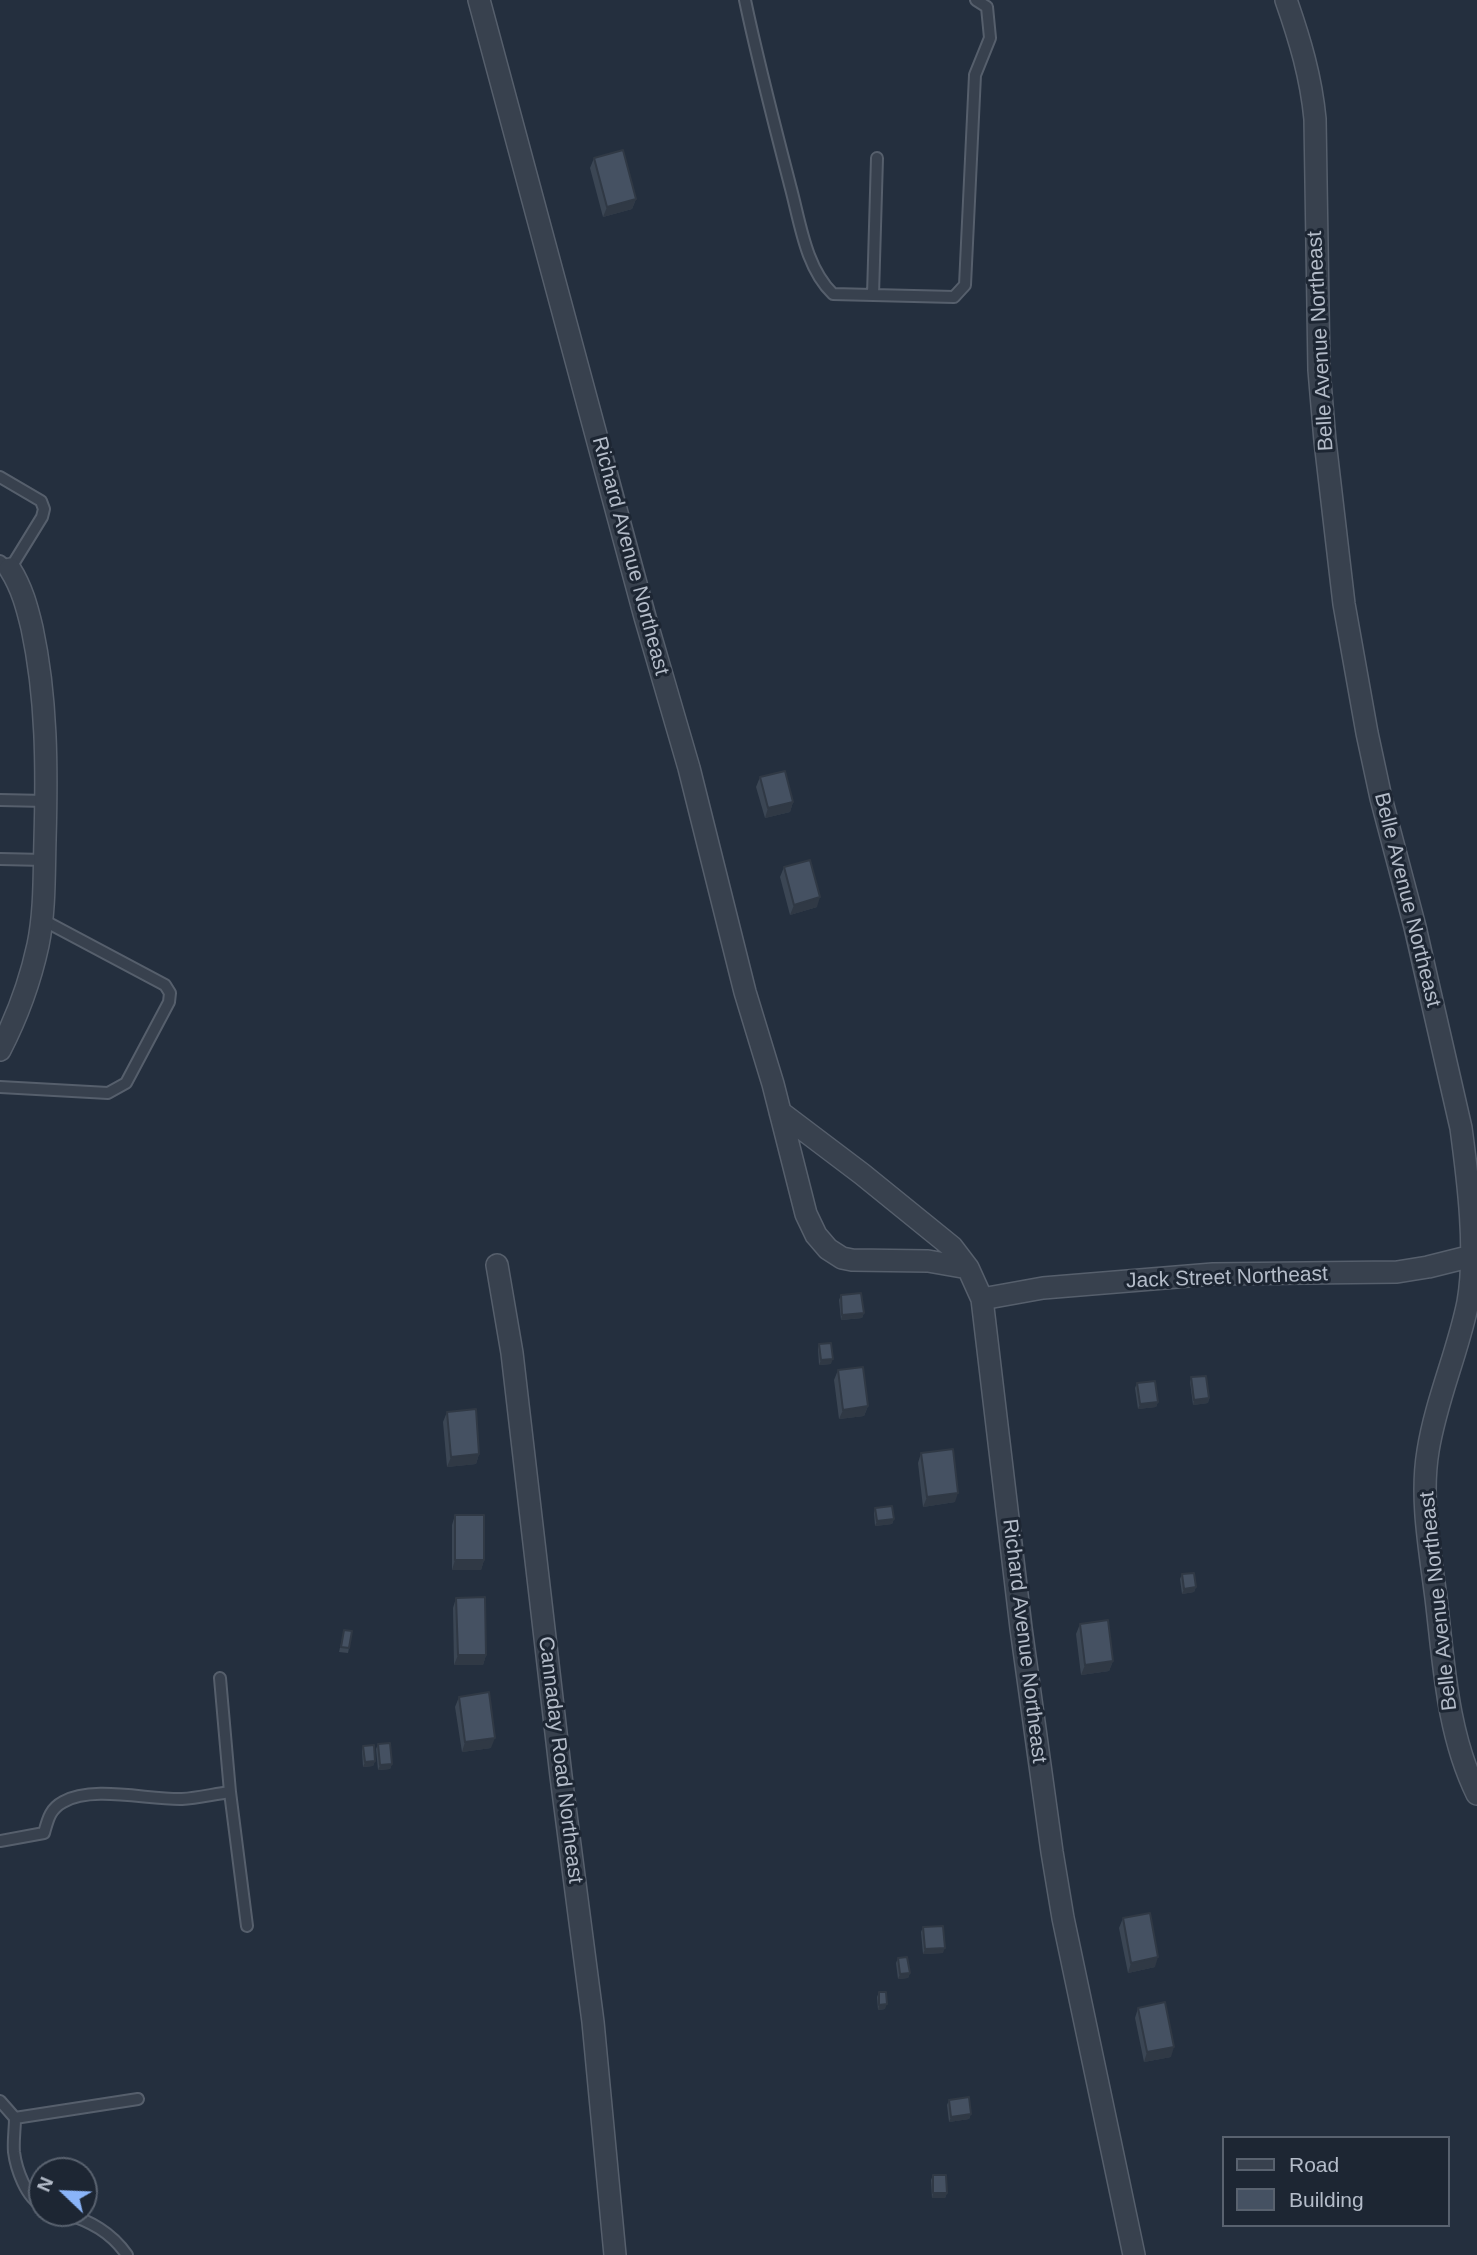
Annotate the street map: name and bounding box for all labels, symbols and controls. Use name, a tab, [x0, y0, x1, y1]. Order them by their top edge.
street label: Belle Avenue Northeast	[1303, 230, 1339, 452]
street label: Richard Avenue Northeast	[586, 434, 674, 678]
street label: Belle Avenue Northeast	[1368, 790, 1446, 1010]
street label: Jack Street Northeast	[1126, 1262, 1328, 1294]
street label: Belle Avenue Northeast	[1415, 1490, 1463, 1712]
street label: Richard Avenue Northeast	[997, 1517, 1051, 1765]
street label: Cannaday Road Northeast	[532, 1635, 588, 1885]
legend	[1222, 2136, 1449, 2227]
text: Road	[1289, 2153, 1339, 2176]
north arrow	[28, 2157, 98, 2227]
text: N	[33, 2174, 57, 2195]
text: Building	[1289, 2188, 1364, 2211]

